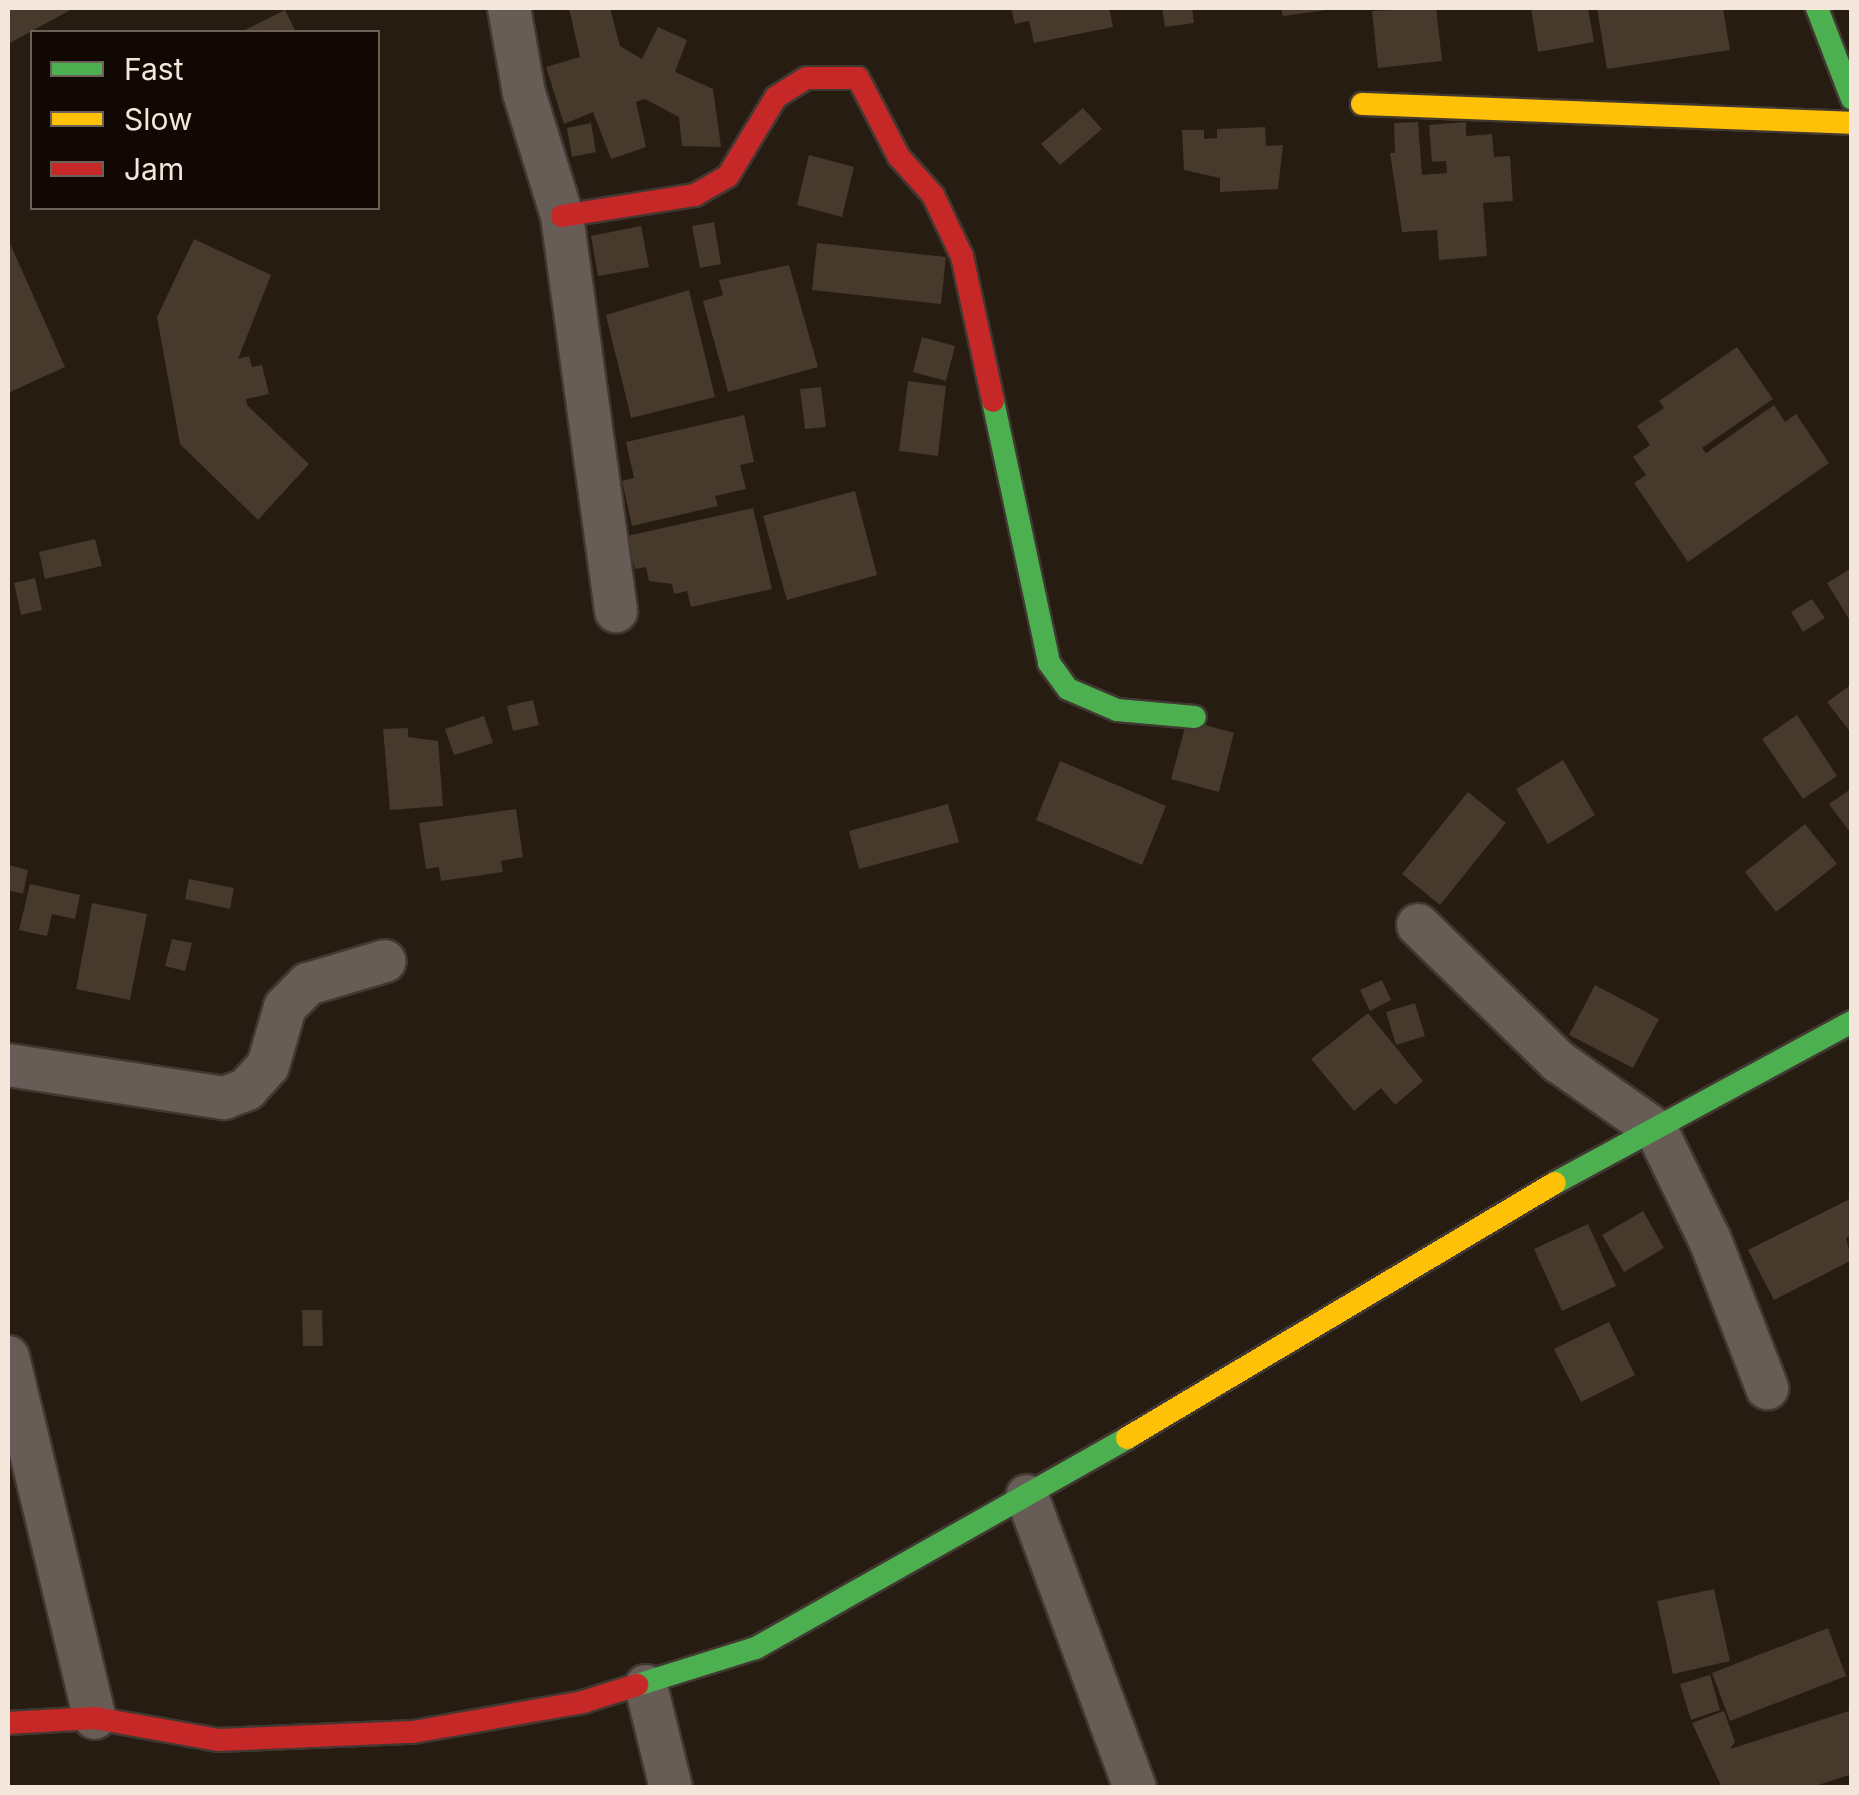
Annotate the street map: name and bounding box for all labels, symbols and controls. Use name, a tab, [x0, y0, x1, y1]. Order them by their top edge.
legend	[30, 30, 380, 210]
text: Fast	[124, 51, 183, 87]
text: Slow	[124, 101, 193, 137]
text: Jam	[124, 151, 184, 187]

